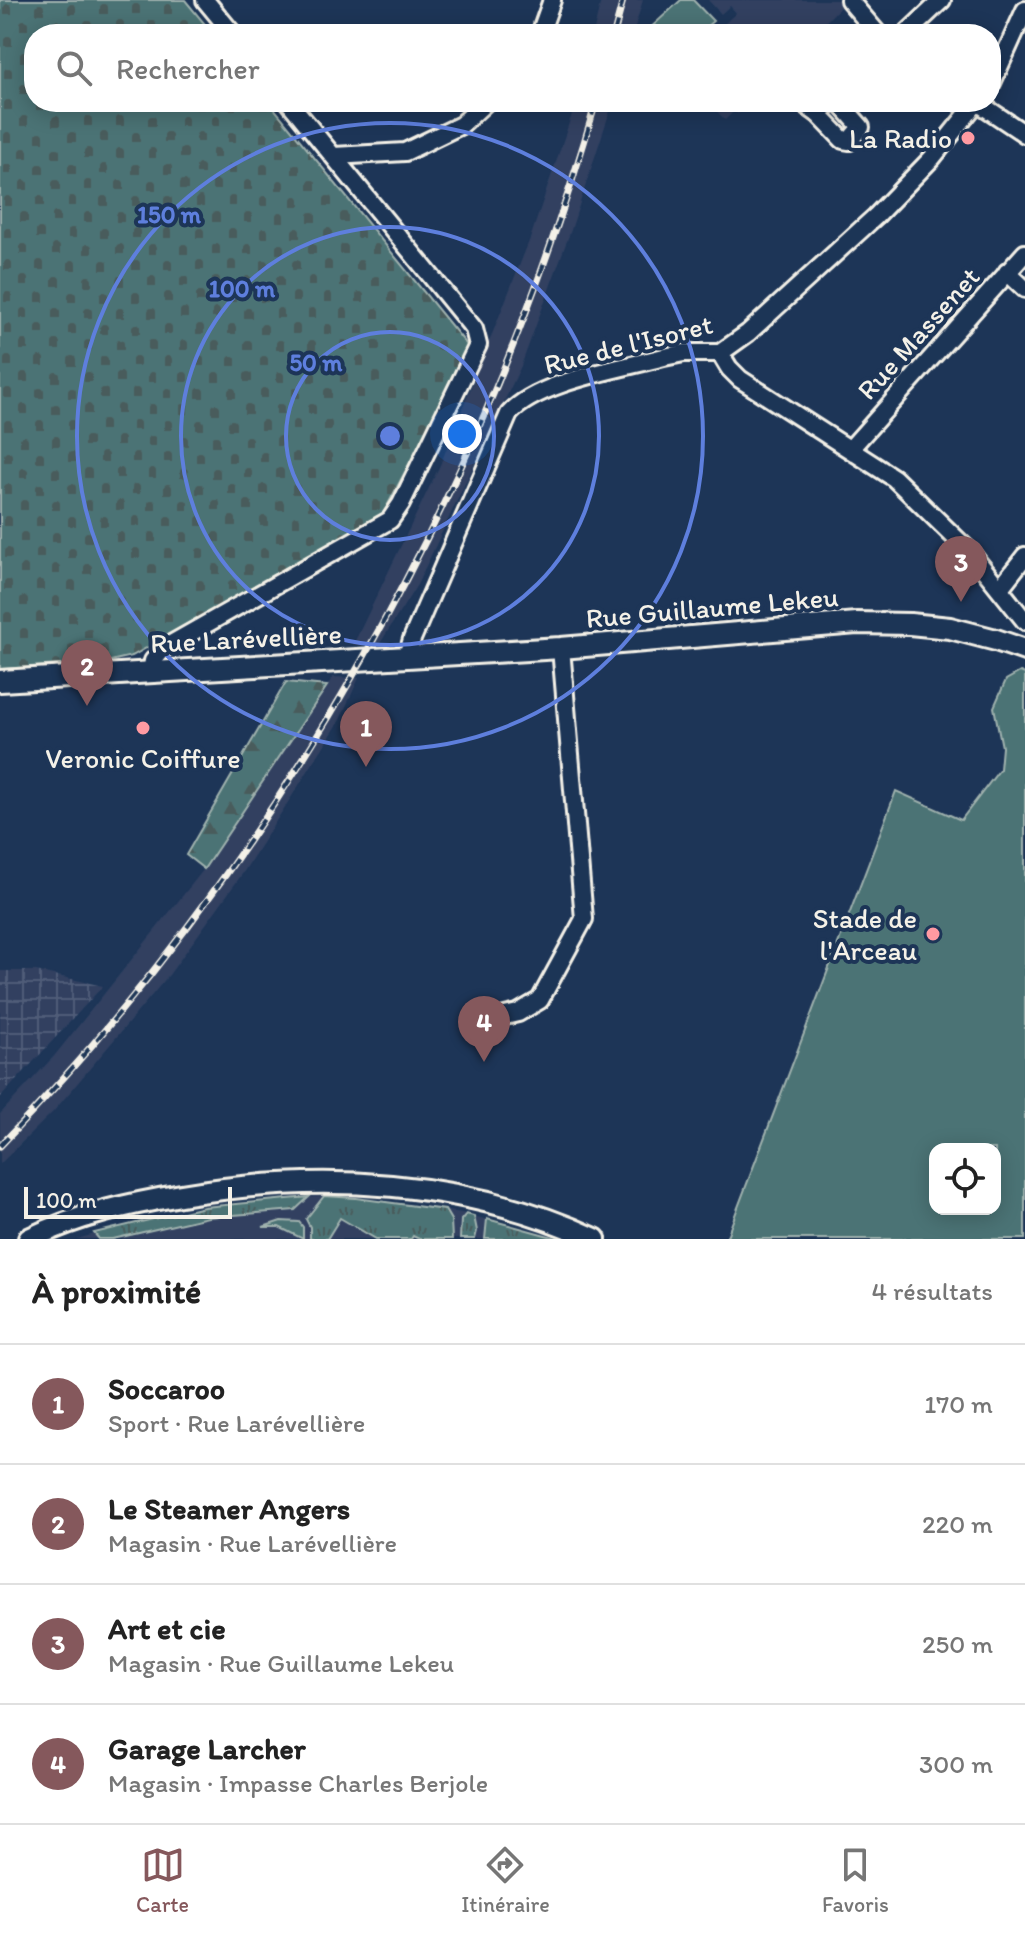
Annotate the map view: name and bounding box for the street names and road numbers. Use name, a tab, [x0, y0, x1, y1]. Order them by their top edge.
street label: Rue Massenet	[849, 260, 987, 406]
street label: Rue de l'Isoret	[540, 307, 716, 381]
street label: Rue Guillaume Lekeu	[584, 579, 840, 635]
street label: Rue Larévellière	[149, 616, 343, 660]

